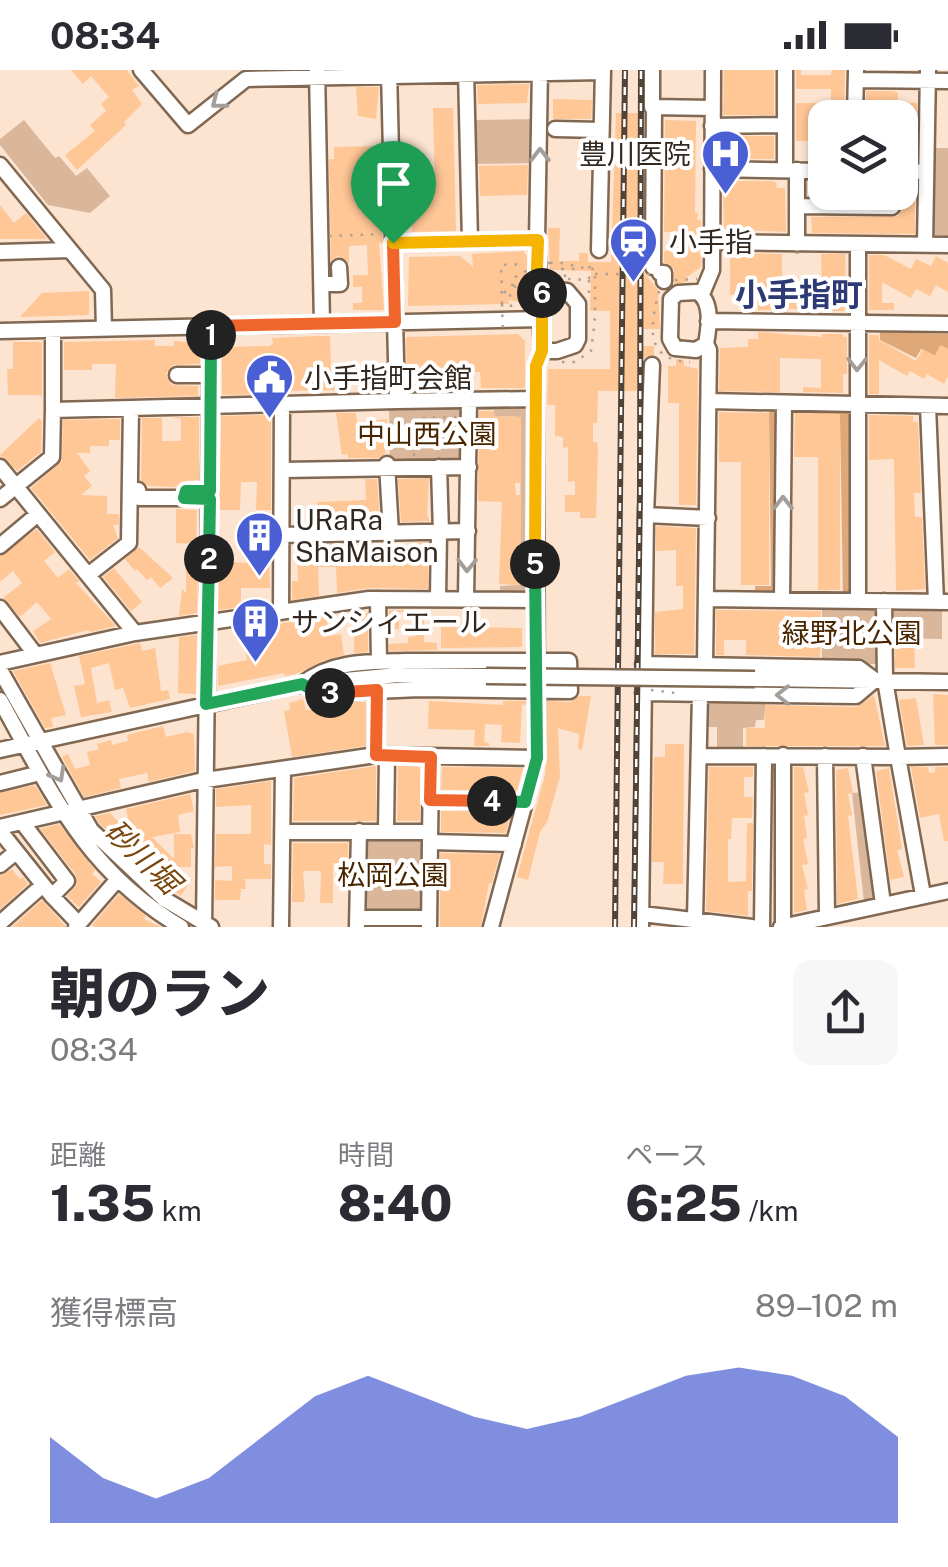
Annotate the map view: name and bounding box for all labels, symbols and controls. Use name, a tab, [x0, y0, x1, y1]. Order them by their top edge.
text: 08:34	[50, 13, 160, 58]
one-way arrow	[211, 90, 229, 108]
map controls	[808, 100, 918, 210]
button: layers	[808, 100, 918, 210]
hospital icon: 豊川医院	[700, 128, 752, 196]
place label: 豊川医院	[579, 137, 691, 170]
pin	[351, 141, 436, 244]
one-way arrow	[529, 146, 551, 162]
icon: arrive	[366, 156, 421, 211]
station icon: 小手指	[608, 216, 660, 284]
place label: 小手指	[669, 225, 753, 258]
pin: 6	[517, 268, 567, 318]
text: 6	[533, 276, 551, 309]
district label: 小手指町	[735, 276, 863, 313]
pin: 1	[186, 310, 236, 360]
text: 1	[205, 318, 217, 351]
public building icon: 小手指町会館	[243, 352, 295, 420]
one-way arrow	[846, 357, 867, 373]
place label: 小手指町会館	[304, 361, 472, 394]
park label: 中山西公園	[357, 417, 497, 450]
one-way arrow	[772, 494, 794, 510]
place label: URaRa ShaMaison	[295, 503, 439, 568]
building icon: URaRa ShaMaison	[234, 510, 286, 578]
pin: 2	[184, 534, 234, 584]
pin: 5	[510, 539, 560, 589]
text: 2	[200, 542, 218, 575]
text: 5	[526, 547, 544, 580]
one-way arrow	[456, 558, 478, 573]
building icon: サンシィエール	[230, 596, 282, 664]
place label: サンシィエール	[291, 605, 487, 638]
park label: 緑野北公園	[782, 616, 922, 649]
pin: 3	[305, 668, 355, 718]
text: 3	[321, 676, 339, 709]
one-way arrow	[775, 684, 790, 706]
one-way arrow	[46, 764, 66, 782]
pin: 4	[467, 776, 517, 826]
text: 4	[483, 784, 501, 817]
water label: 砂川堀	[98, 812, 190, 903]
park label: 松岡公園	[337, 858, 449, 891]
button: share	[793, 960, 898, 1065]
text: 朝のラン	[50, 961, 270, 1025]
text: 08:34	[50, 1031, 138, 1068]
text: 距離	[50, 1138, 106, 1171]
text: 時間	[338, 1138, 394, 1171]
text: ペース	[625, 1138, 708, 1171]
text: 1.35	[50, 1173, 155, 1232]
text: 8:40	[338, 1173, 453, 1232]
text: 6:25	[625, 1173, 742, 1232]
text: km	[155, 1194, 202, 1227]
text: /km	[742, 1194, 798, 1227]
text: 89–102 m	[755, 1287, 898, 1324]
text: 獲得標高	[50, 1294, 178, 1331]

